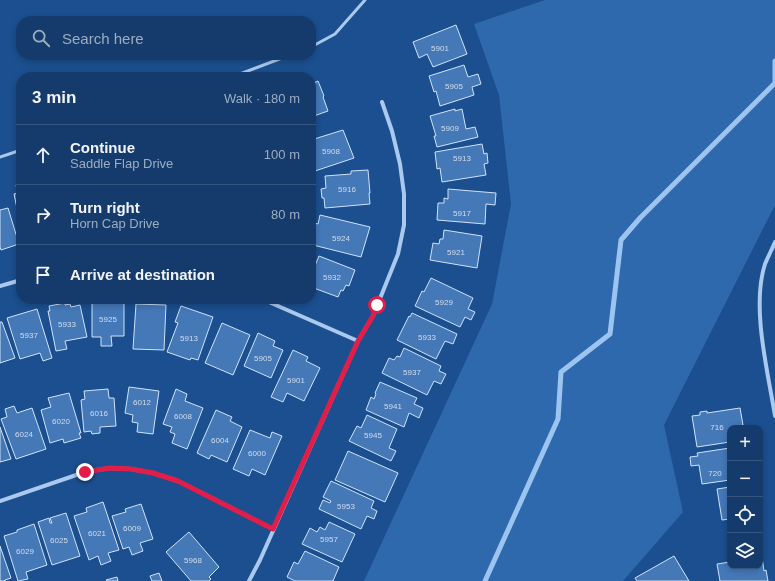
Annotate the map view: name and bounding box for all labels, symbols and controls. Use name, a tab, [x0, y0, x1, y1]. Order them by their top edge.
search box	[16, 16, 316, 60]
icon: search	[30, 27, 52, 49]
text: Search here	[62, 30, 144, 47]
house number: 5901	[431, 44, 449, 53]
house number: 5905	[445, 82, 463, 91]
text: 3 min	[32, 88, 76, 107]
text: Walk · 180 m	[224, 91, 300, 106]
house number: 5909	[441, 124, 459, 133]
text: Continue	[70, 139, 135, 156]
icon: ahead	[32, 144, 54, 166]
text: 100 m	[264, 147, 300, 162]
house number: 5908	[322, 147, 340, 156]
house number: 5913	[453, 154, 471, 163]
text: Saddle Flap Drive	[70, 156, 173, 171]
house number: 5916	[338, 185, 356, 194]
text: Turn right	[70, 199, 140, 216]
icon: right	[32, 204, 54, 226]
text: 80 m	[271, 207, 300, 222]
house number: 5917	[453, 209, 471, 218]
text: Horn Cap Drive	[70, 216, 160, 231]
house number: 5924	[332, 234, 350, 243]
house number: 5921	[447, 248, 465, 257]
icon: arrive	[32, 264, 54, 286]
text: Arrive at destination	[70, 266, 215, 283]
house number: 5932	[323, 273, 341, 282]
route start	[368, 296, 386, 314]
house number: 5929	[435, 298, 453, 307]
house number: 5925	[99, 315, 117, 324]
house number: 5933	[58, 320, 76, 329]
house number: 5937	[20, 331, 38, 340]
house number: 5933	[418, 333, 436, 342]
house number: 5913	[180, 334, 198, 343]
house number: 5905	[254, 354, 272, 363]
house number: 5937	[403, 368, 421, 377]
house number: 5901	[287, 376, 305, 385]
house number: 6012	[133, 398, 151, 407]
house number: 5941	[384, 402, 402, 411]
house number: 6016	[90, 409, 108, 418]
house number: 6008	[174, 412, 192, 421]
house number: 6020	[52, 417, 70, 426]
house number: 716	[710, 423, 724, 432]
map controls	[727, 425, 763, 569]
button: +	[727, 425, 763, 461]
house number: 6024	[15, 430, 33, 439]
house number: 5945	[364, 431, 382, 440]
house number: 6004	[211, 436, 229, 445]
house number: 6000	[248, 449, 266, 458]
button: −	[727, 461, 763, 497]
route end	[76, 463, 94, 481]
house number: 720	[708, 469, 722, 478]
button: locate	[727, 497, 763, 533]
house number: 5953	[337, 502, 355, 511]
house number: 6009	[123, 524, 141, 533]
house number: 6021	[88, 529, 106, 538]
button: layers	[727, 533, 763, 569]
house number: 5957	[320, 535, 338, 544]
house number: 6025	[50, 536, 68, 545]
house number: 6029	[16, 547, 34, 556]
house number: 5968	[184, 556, 202, 565]

